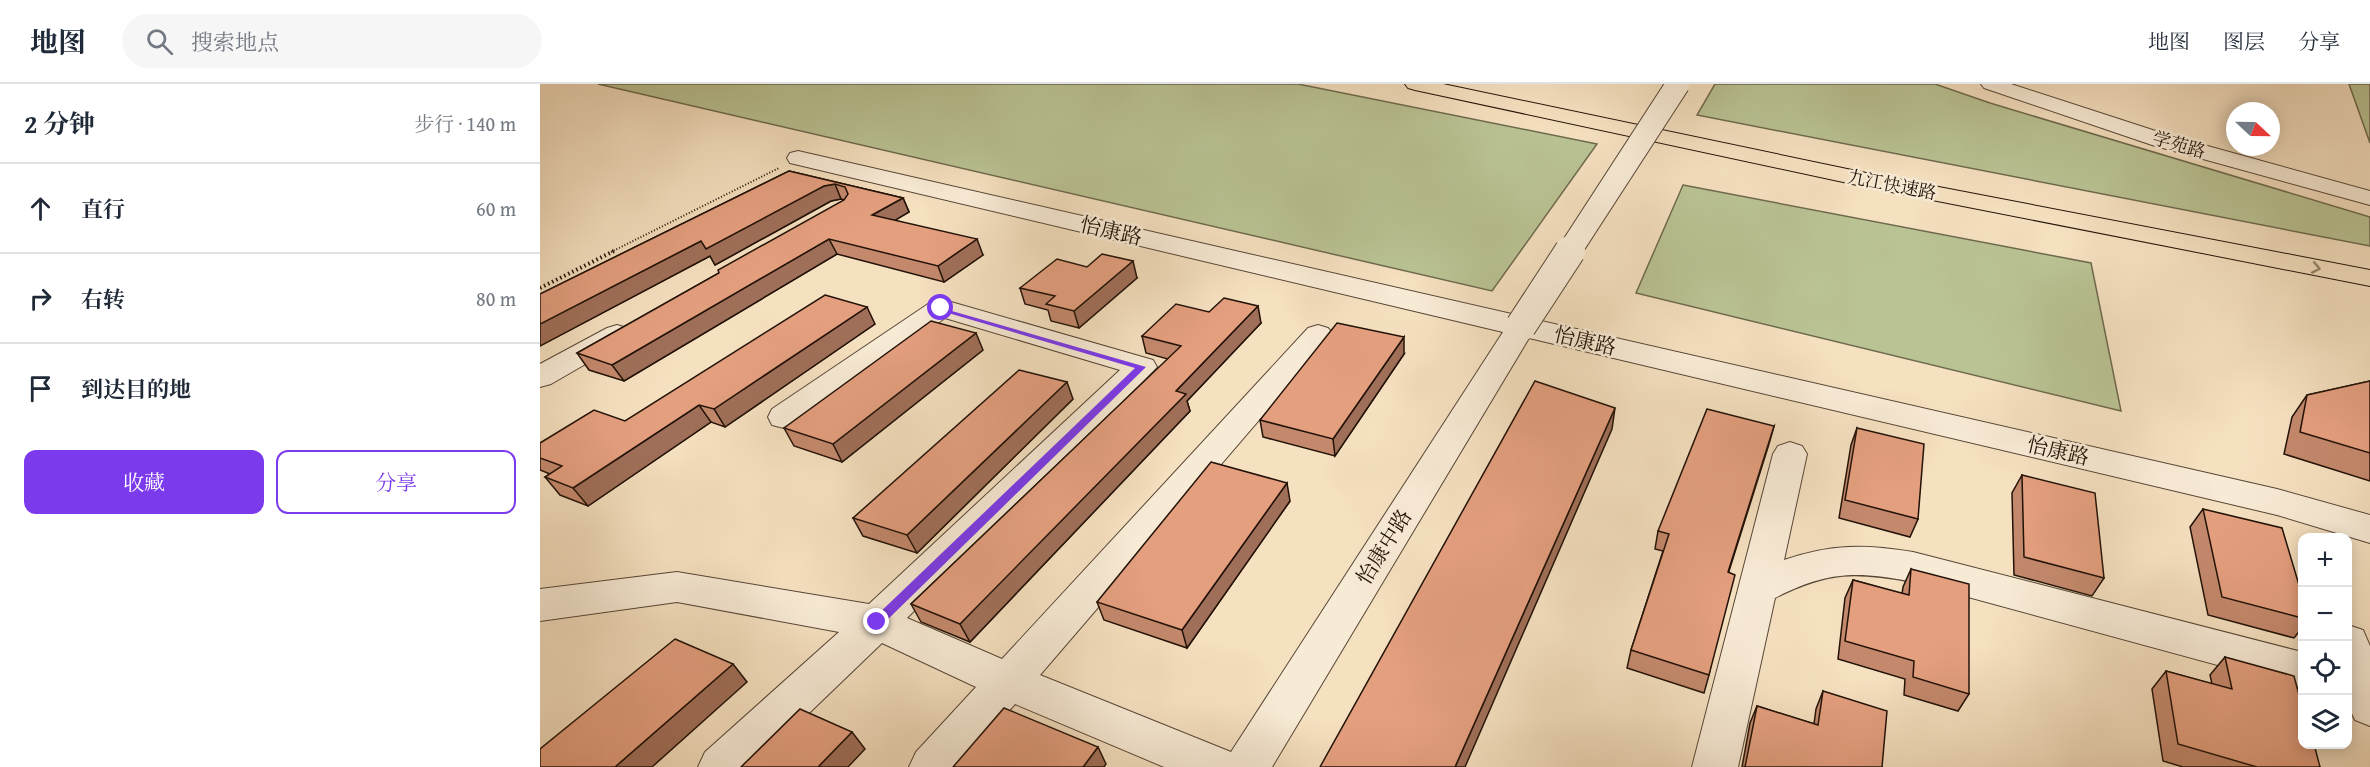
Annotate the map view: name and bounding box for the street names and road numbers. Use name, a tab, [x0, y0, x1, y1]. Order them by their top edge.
street label: 学苑路	[2149, 124, 2209, 165]
street label: 九江快速路	[1845, 163, 1939, 206]
street label: 怡康路	[1077, 208, 1145, 253]
street label: 怡康路	[1551, 318, 1619, 363]
street label: 怡康路	[2024, 428, 2092, 473]
street label: 怡康中路	[1348, 503, 1419, 591]

